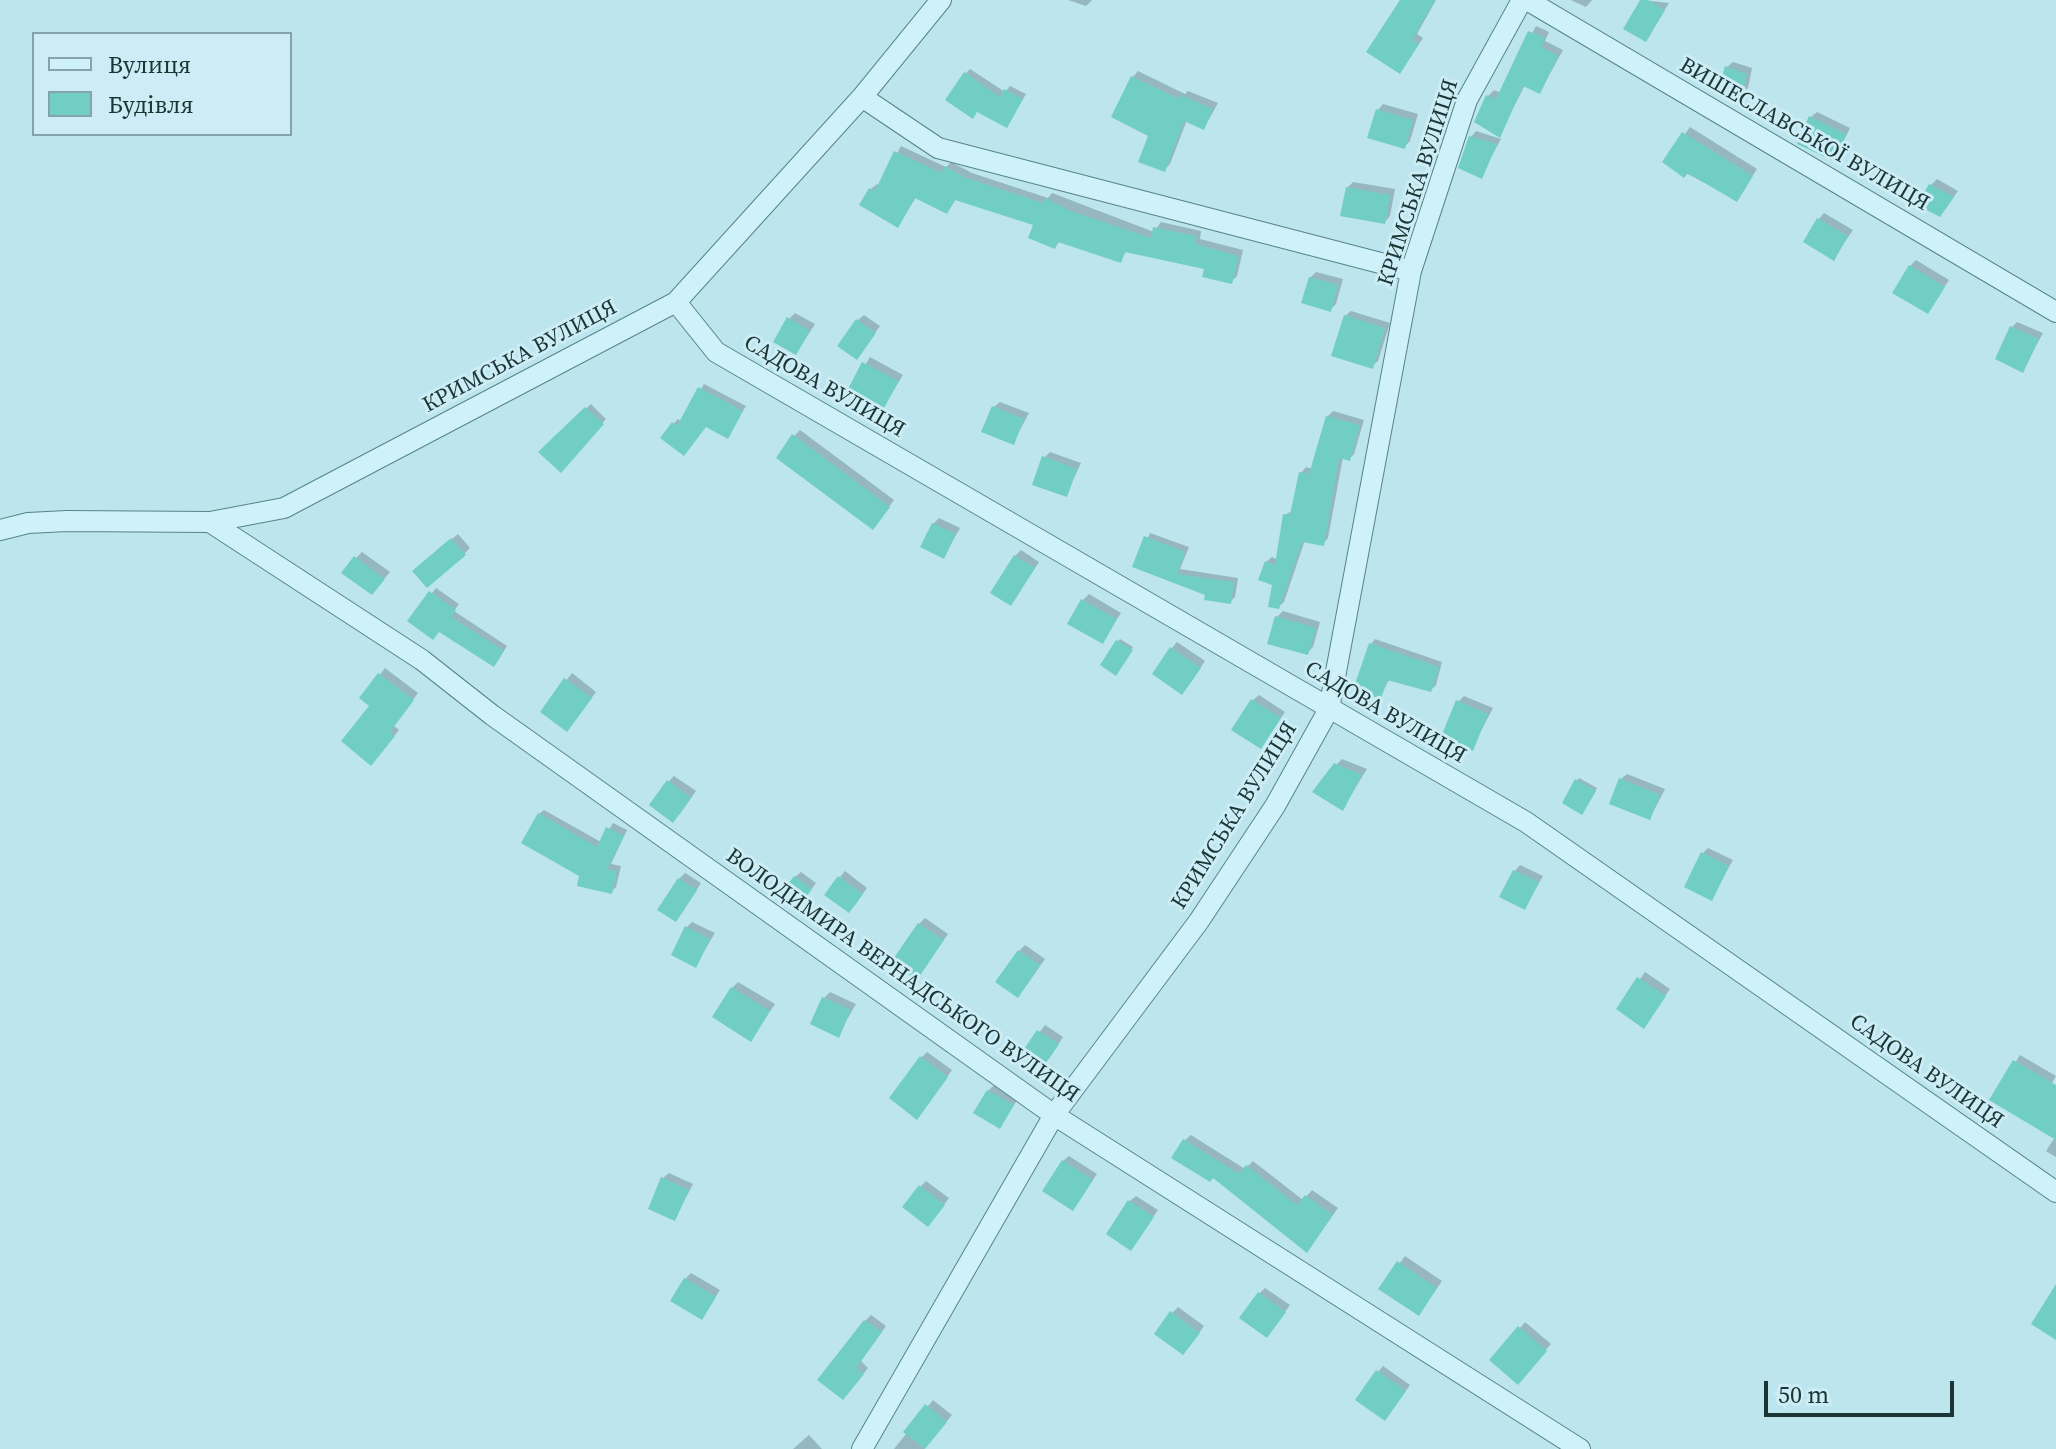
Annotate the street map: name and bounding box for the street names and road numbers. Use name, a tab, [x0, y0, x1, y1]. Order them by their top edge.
street label: ВИШЕСЛАВСЬКОЇ ВУЛИЦЯ	[1674, 53, 1934, 217]
street label: КРИМСЬКА ВУЛИЦЯ	[1373, 76, 1465, 290]
street label: КРИМСЬКА ВУЛИЦЯ	[419, 295, 621, 419]
street label: САДОВА ВУЛИЦЯ	[739, 330, 909, 444]
street label: САДОВА ВУЛИЦЯ	[1300, 656, 1470, 770]
street label: КРИМСЬКА ВУЛИЦЯ	[1167, 718, 1303, 914]
street label: ВОЛОДИМИРА ВЕРНАДСЬКОГО ВУЛИЦЯ	[720, 843, 1084, 1109]
street label: САДОВА ВУЛИЦЯ	[1844, 1009, 2008, 1135]

